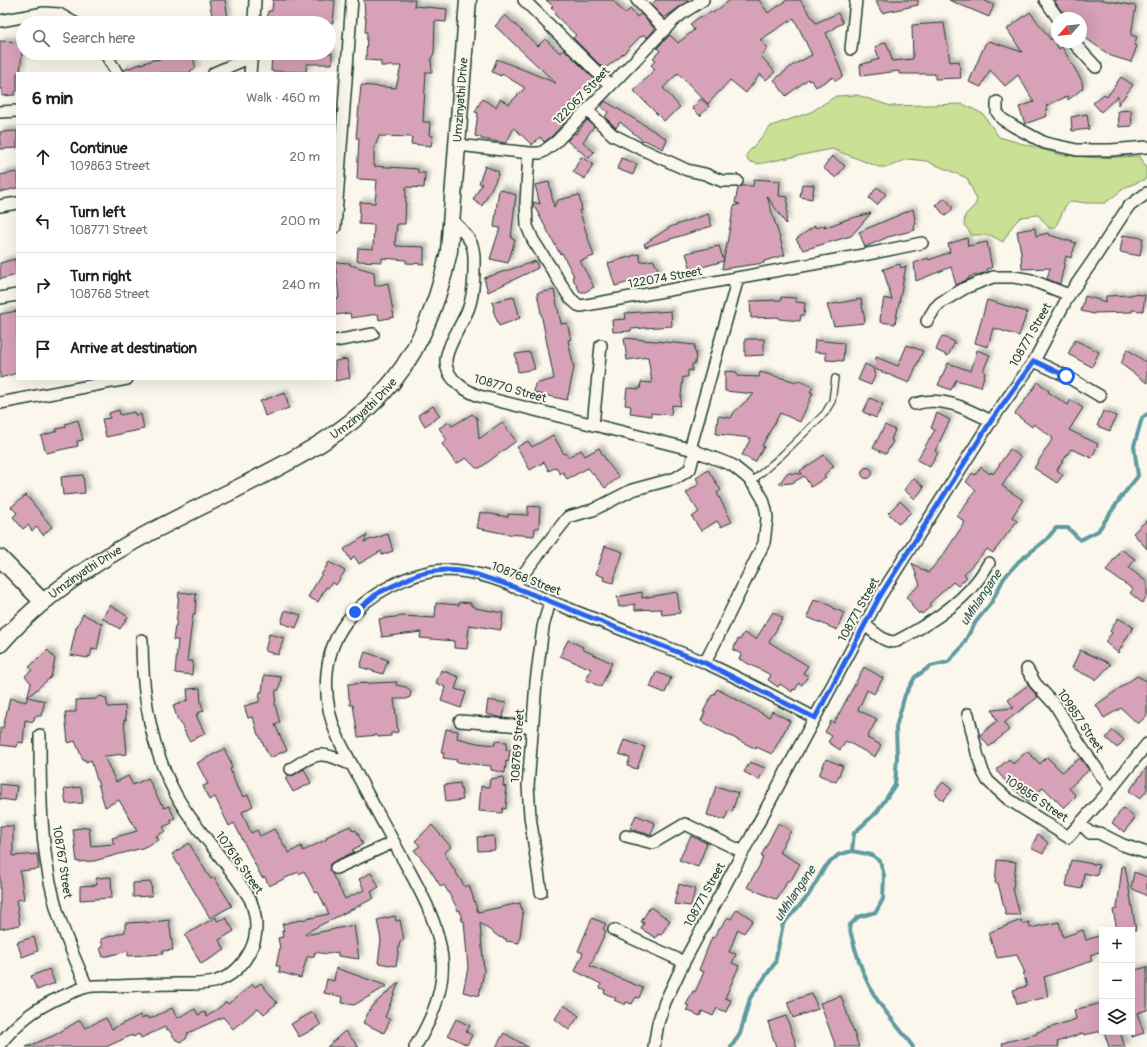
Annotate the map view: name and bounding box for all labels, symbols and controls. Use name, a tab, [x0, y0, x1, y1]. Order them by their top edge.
north arrow	[1051, 12, 1087, 48]
search box	[16, 16, 336, 60]
icon: search	[30, 27, 52, 49]
text: Search here	[62, 29, 135, 48]
street label: Umzinyathi Drive	[450, 57, 471, 143]
street label: 122067 Street	[551, 64, 613, 128]
text: 6 min	[32, 88, 73, 109]
text: Walk · 460 m	[246, 90, 320, 106]
text: Continue	[70, 139, 128, 158]
icon: ahead	[32, 146, 54, 168]
text: 20 m	[289, 149, 320, 165]
text: 109863 Street	[70, 158, 150, 174]
text: Turn left	[70, 203, 126, 222]
icon: left	[32, 210, 54, 232]
text: 200 m	[281, 213, 320, 229]
text: 108771 Street	[70, 222, 147, 238]
street label: 122074 Street	[627, 264, 703, 292]
text: Turn right	[70, 267, 131, 286]
icon: right	[32, 274, 54, 296]
text: 240 m	[282, 277, 320, 293]
text: 108768 Street	[70, 286, 150, 302]
street label: 108771 Street	[1007, 300, 1055, 370]
icon: arrive	[32, 338, 54, 360]
text: Arrive at destination	[70, 339, 197, 358]
route start	[1057, 367, 1075, 385]
street label: 108770 Street	[472, 371, 548, 407]
street label: Umzinyathi Drive	[327, 375, 400, 442]
street label: Umzinyathi Drive	[46, 542, 125, 602]
street label: 108768 Street	[489, 559, 563, 599]
water label: uMhlangane	[956, 566, 1006, 629]
street label: 108771 Street	[835, 575, 883, 645]
route end	[346, 603, 364, 621]
street label: 109857 Street	[1053, 686, 1107, 756]
street label: 108769 Street	[508, 709, 528, 783]
street label: 109856 Street	[1001, 772, 1071, 826]
street label: 108767 Street	[49, 824, 75, 900]
street label: 107616 Street	[212, 829, 266, 897]
street label: 108771 Street	[681, 860, 729, 930]
water label: uMhlangane	[770, 862, 820, 925]
map controls	[1099, 927, 1135, 1035]
button: +	[1099, 927, 1135, 963]
button: −	[1099, 963, 1135, 999]
button: layers	[1099, 999, 1135, 1035]

